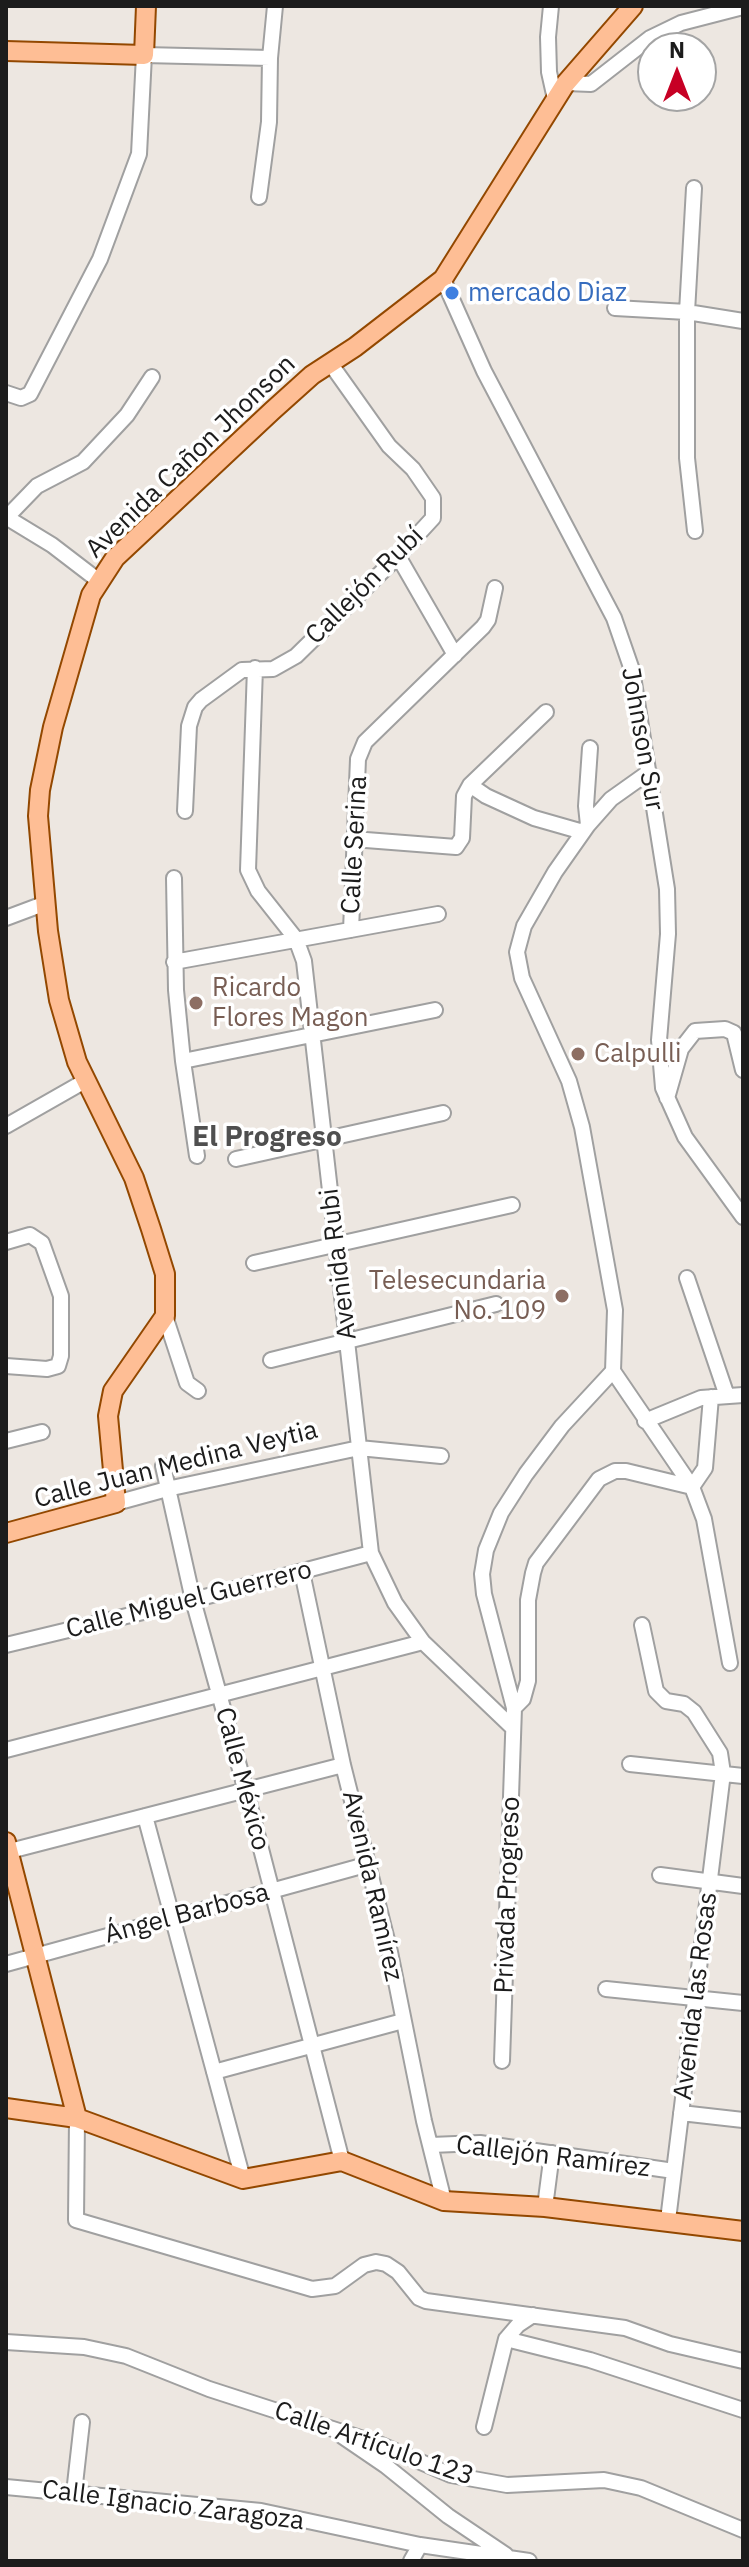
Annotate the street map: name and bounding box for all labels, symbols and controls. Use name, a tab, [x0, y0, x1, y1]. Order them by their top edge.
north arrow	[637, 32, 717, 112]
text: N	[669, 35, 685, 64]
place label: mercado Diaz	[468, 277, 627, 309]
marker: mercado Diaz	[443, 284, 461, 302]
street label: Avenida Cañon Jhonson	[80, 349, 302, 565]
street label: Callejón Rubí	[300, 521, 430, 651]
street label: Johnson Sur	[614, 665, 670, 813]
street label: Calle Serina	[336, 775, 374, 915]
place label: Ricardo Flores Magon	[212, 972, 369, 1034]
marker: Ricardo Flores Magon	[187, 994, 205, 1012]
place label: Calpulli	[594, 1038, 681, 1070]
marker: Calpulli	[569, 1045, 587, 1063]
district label: El Progreso	[192, 1121, 342, 1155]
street label: Avenida Rubi	[314, 1186, 364, 1342]
place label: Telesecundaria No. 109	[369, 1265, 546, 1326]
marker: Telesecundaria No. 109	[553, 1287, 571, 1305]
street label: Calle Juan Medina Veytia	[31, 1415, 321, 1515]
street label: Calle Miguel Guerrero	[63, 1554, 315, 1646]
street label: Calle México	[208, 1704, 276, 1854]
street label: Avenida Ramírez	[335, 1788, 409, 1984]
street label: Privada Progreso	[489, 1796, 527, 1994]
street label: Ángel Barbosa	[101, 1877, 273, 1951]
street label: Avenida las Rosas	[668, 1890, 724, 2102]
street label: Callejón Ramírez	[454, 2130, 652, 2184]
street label: Calle Artículo 123	[270, 2395, 478, 2493]
street label: Calle Ignacio Zaragoza	[40, 2474, 306, 2538]

